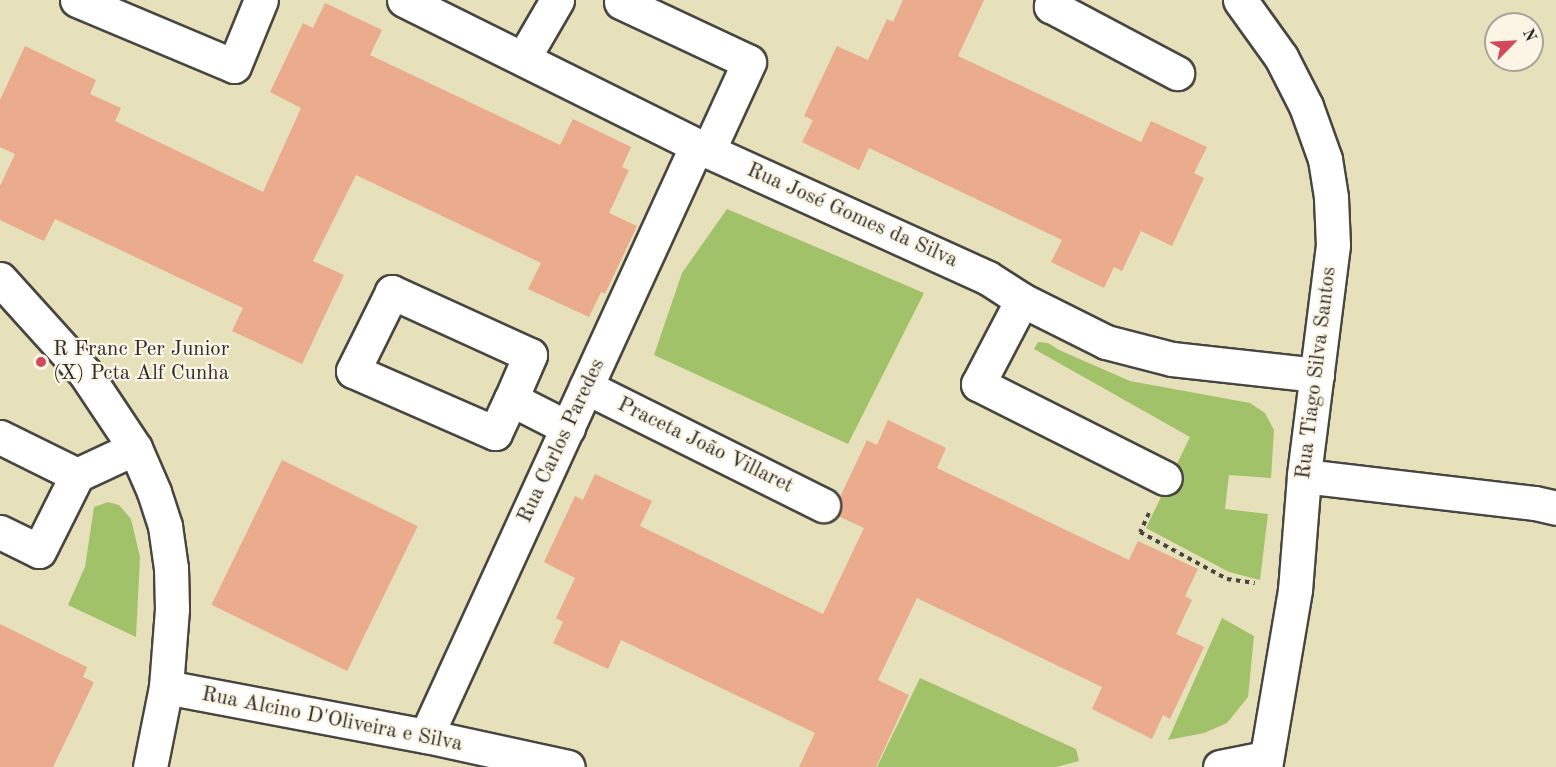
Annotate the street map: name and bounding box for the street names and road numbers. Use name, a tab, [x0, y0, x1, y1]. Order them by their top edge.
street label: Rua José Gomes da Silva	[743, 158, 961, 274]
street label: Rua Tiago Silva Santos	[1291, 265, 1343, 481]
street label: Rua Carlos Paredes	[513, 355, 611, 527]
street label: Praceta João Villaret	[613, 393, 797, 499]
street label: Rua Alcino D'Oliveira e Silva	[199, 682, 465, 758]

